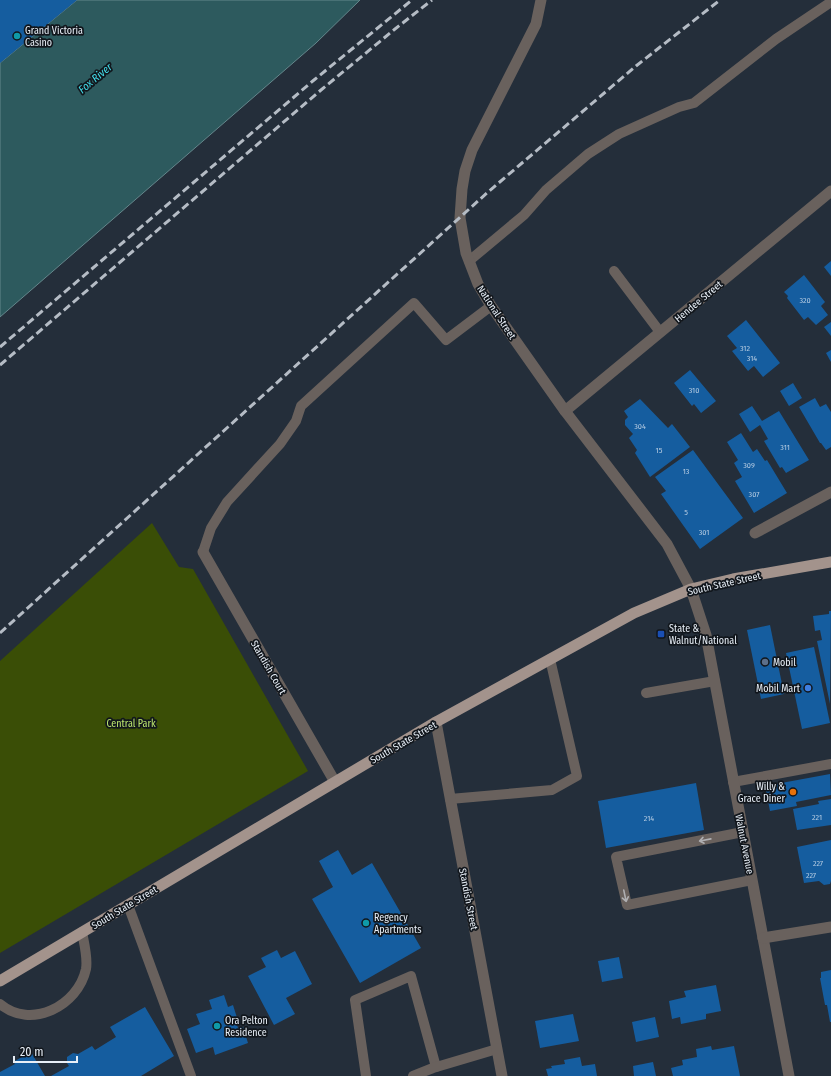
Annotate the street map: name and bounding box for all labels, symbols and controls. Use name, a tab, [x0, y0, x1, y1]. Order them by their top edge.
place label: Grand Victoria Casino	[25, 25, 83, 49]
marker: Grand Victoria Casino	[12, 31, 22, 41]
water label: Fox River	[76, 60, 116, 96]
street label: Hendee Street	[672, 278, 725, 325]
street label: National Street	[474, 283, 518, 342]
house number: 320	[799, 296, 811, 305]
house number: 312	[740, 344, 750, 353]
house number: 314	[747, 354, 757, 363]
house number: 310	[689, 386, 699, 395]
house number: 304	[634, 422, 646, 431]
house number: 311	[780, 443, 790, 452]
house number: 15	[656, 446, 663, 455]
house number: 309	[743, 461, 755, 470]
house number: 13	[683, 467, 690, 476]
house number: 307	[749, 490, 760, 499]
house number: 5	[684, 508, 688, 517]
house number: 301	[699, 528, 709, 537]
street label: South State Street	[687, 570, 763, 598]
place label: State & Walnut/National	[669, 623, 737, 647]
marker: State & Walnut/National	[656, 629, 666, 639]
street label: Standish Court	[248, 638, 289, 697]
marker: Mobil	[760, 657, 770, 667]
place label: Mobil	[773, 657, 796, 669]
place label: Mobil Mart	[756, 683, 801, 695]
marker: Mobil Mart	[803, 683, 813, 693]
park label: Central Park	[106, 718, 156, 730]
street label: South State Street	[368, 719, 439, 767]
place label: Willy & Grace Diner	[738, 781, 785, 805]
marker: Willy & Grace Diner	[788, 787, 798, 797]
street label: Walnut Avenue	[732, 813, 756, 875]
house number: 221	[812, 813, 822, 822]
house number: 214	[644, 814, 654, 823]
one-way arrow	[698, 836, 711, 844]
house number: 227	[813, 859, 824, 868]
street label: Standish Street	[456, 867, 480, 932]
house number: 227	[806, 871, 817, 880]
street label: South State Street	[90, 883, 160, 932]
one-way arrow	[621, 889, 629, 902]
place label: Regency Apartments	[374, 912, 422, 936]
marker: Regency Apartments	[361, 918, 371, 928]
place label: Ora Pelton Residence	[225, 1015, 268, 1039]
marker: Ora Pelton Residence	[212, 1021, 222, 1031]
scale bar	[14, 1038, 77, 1064]
text: 20 m	[20, 1045, 44, 1059]

